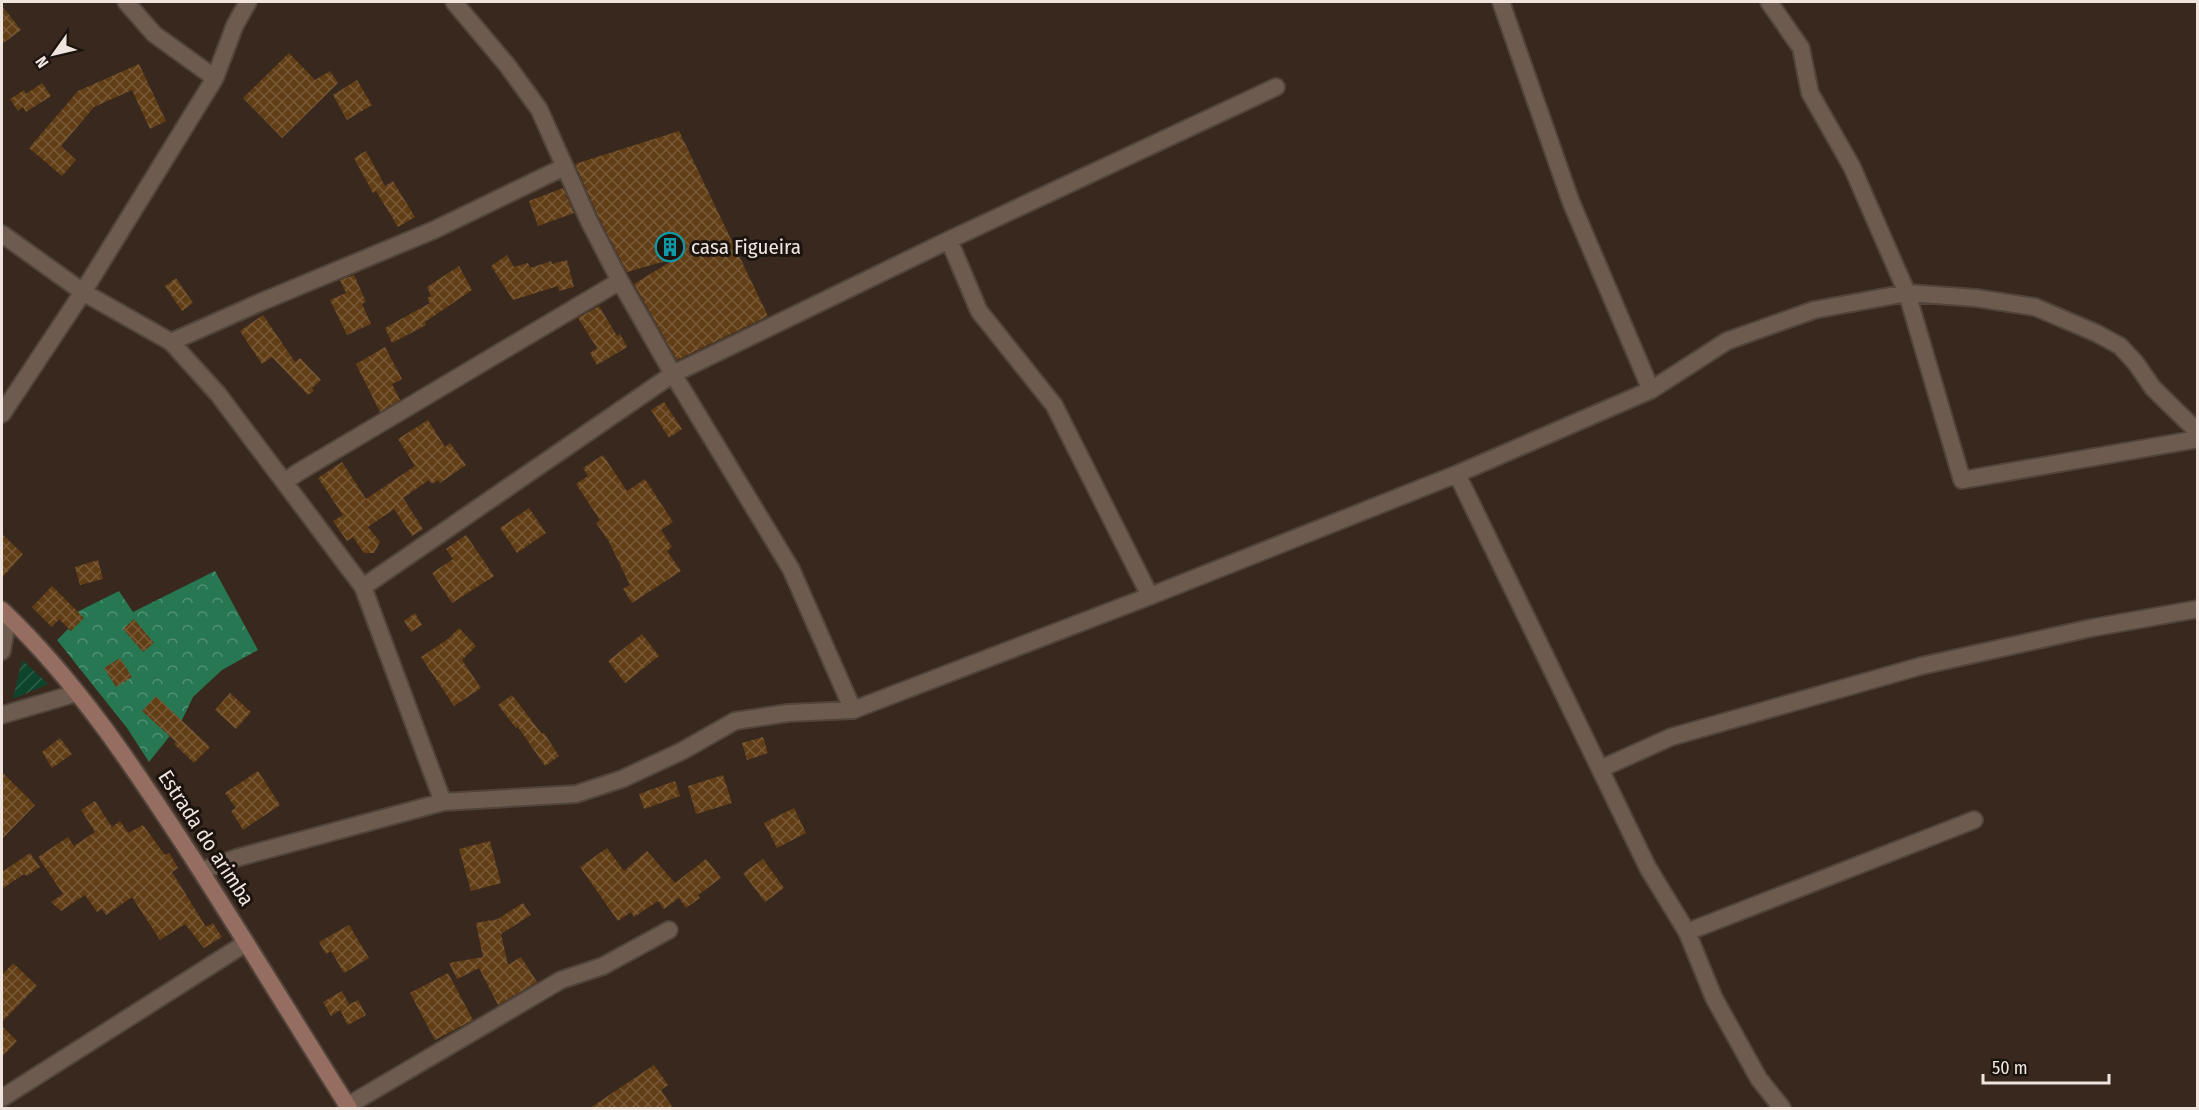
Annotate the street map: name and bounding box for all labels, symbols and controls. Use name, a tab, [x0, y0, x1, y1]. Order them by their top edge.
north arrow	[24, 24, 84, 84]
text: N	[31, 53, 53, 71]
building icon: casa Figueira	[654, 231, 686, 263]
place label: casa Figueira	[691, 234, 801, 260]
street label: Estrada do arimba	[152, 765, 260, 911]
scale bar	[1983, 1047, 2109, 1085]
text: 50 m	[1992, 1057, 2028, 1079]

